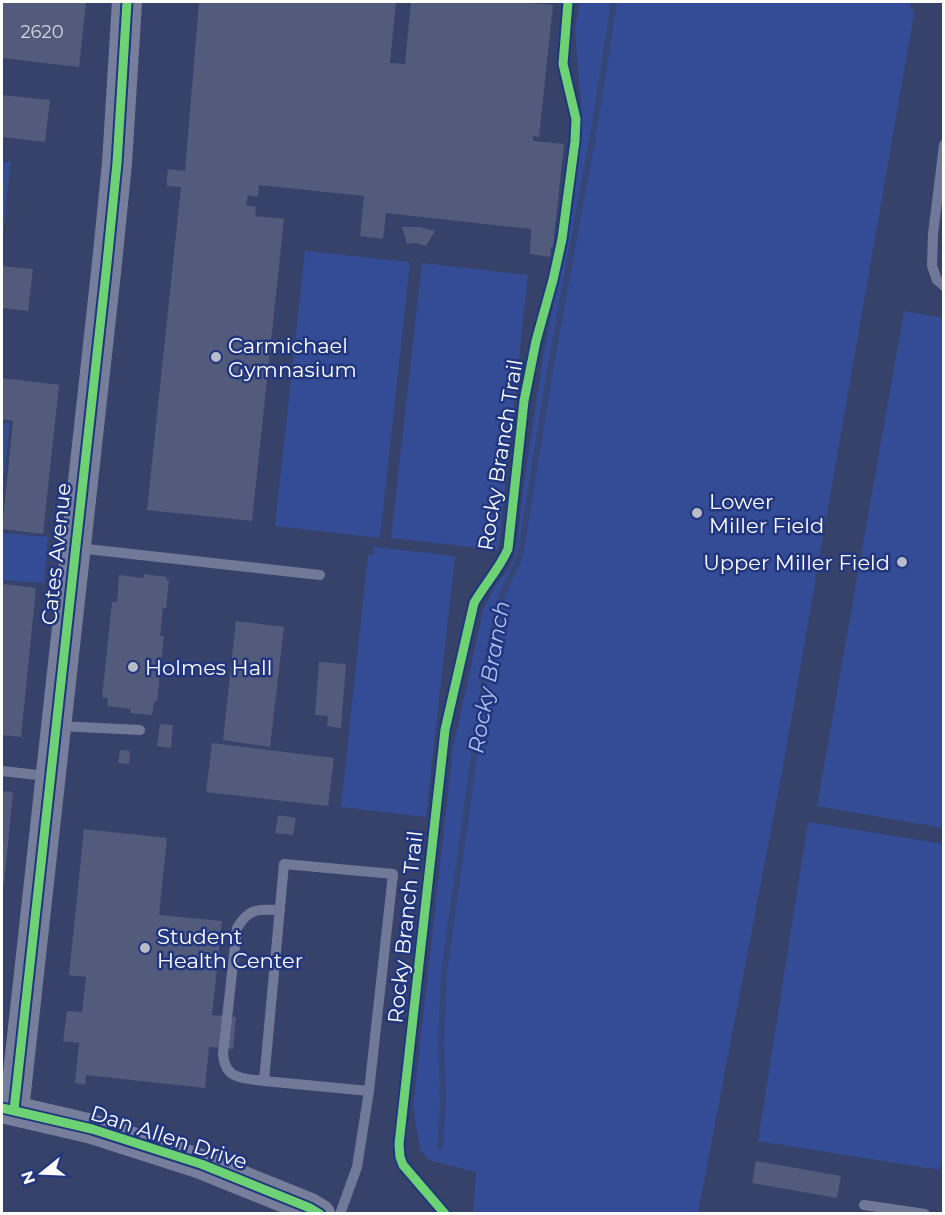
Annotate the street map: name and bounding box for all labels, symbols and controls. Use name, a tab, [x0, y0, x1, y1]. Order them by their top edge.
house number: 2620	[20, 21, 64, 43]
place label: Carmichael Gymnasium	[228, 333, 357, 382]
marker: Carmichael Gymnasium	[209, 350, 223, 364]
street label: Rocky Branch Trail	[473, 358, 527, 552]
street label: Cates Avenue	[36, 482, 76, 626]
place label: Lower Miller Field	[709, 489, 824, 538]
marker: Lower Miller Field	[690, 506, 704, 520]
place label: Upper Miller Field	[703, 550, 890, 575]
marker: Upper Miller Field	[895, 555, 909, 569]
water label: Rocky Branch	[462, 599, 516, 755]
place label: Holmes Hall	[145, 655, 272, 680]
marker: Holmes Hall	[126, 660, 140, 674]
street label: Rocky Branch Trail	[382, 830, 428, 1024]
place label: Student Health Center	[157, 924, 303, 973]
marker: Student Health Center	[138, 941, 152, 955]
street label: Dan Allen Drive	[88, 1100, 250, 1174]
north arrow	[12, 1143, 72, 1203]
text: N	[17, 1168, 39, 1187]

